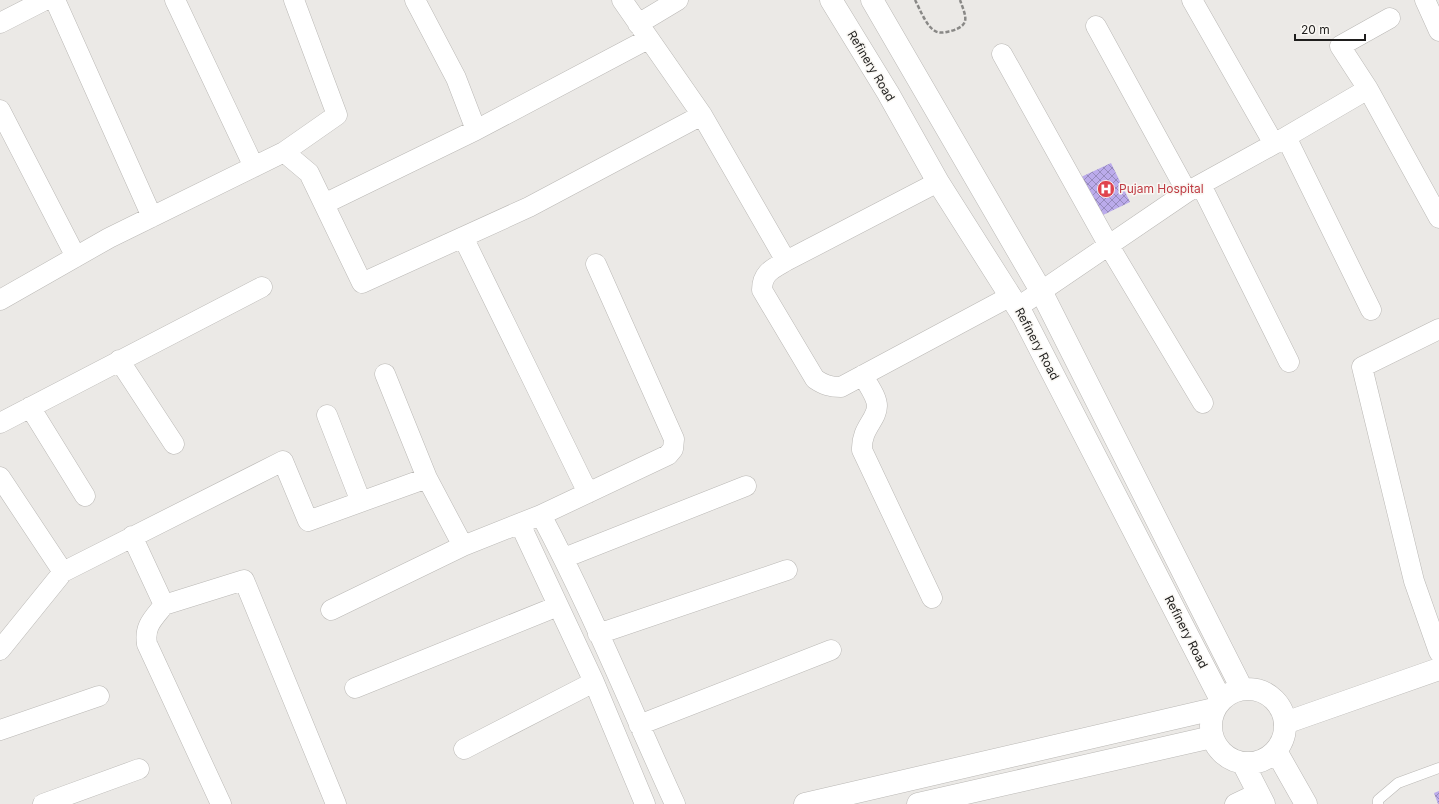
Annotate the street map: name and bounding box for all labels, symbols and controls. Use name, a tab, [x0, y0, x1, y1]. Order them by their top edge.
scale bar	[1295, 16, 1365, 42]
text: 20 m	[1301, 22, 1330, 37]
street label: Refinery Road	[844, 28, 898, 104]
hospital icon: Pujam Hospital	[1096, 179, 1116, 199]
place label: Pujam Hospital	[1119, 181, 1204, 196]
street label: Refinery Road	[1012, 305, 1063, 382]
street label: Refinery Road	[1162, 593, 1211, 671]

